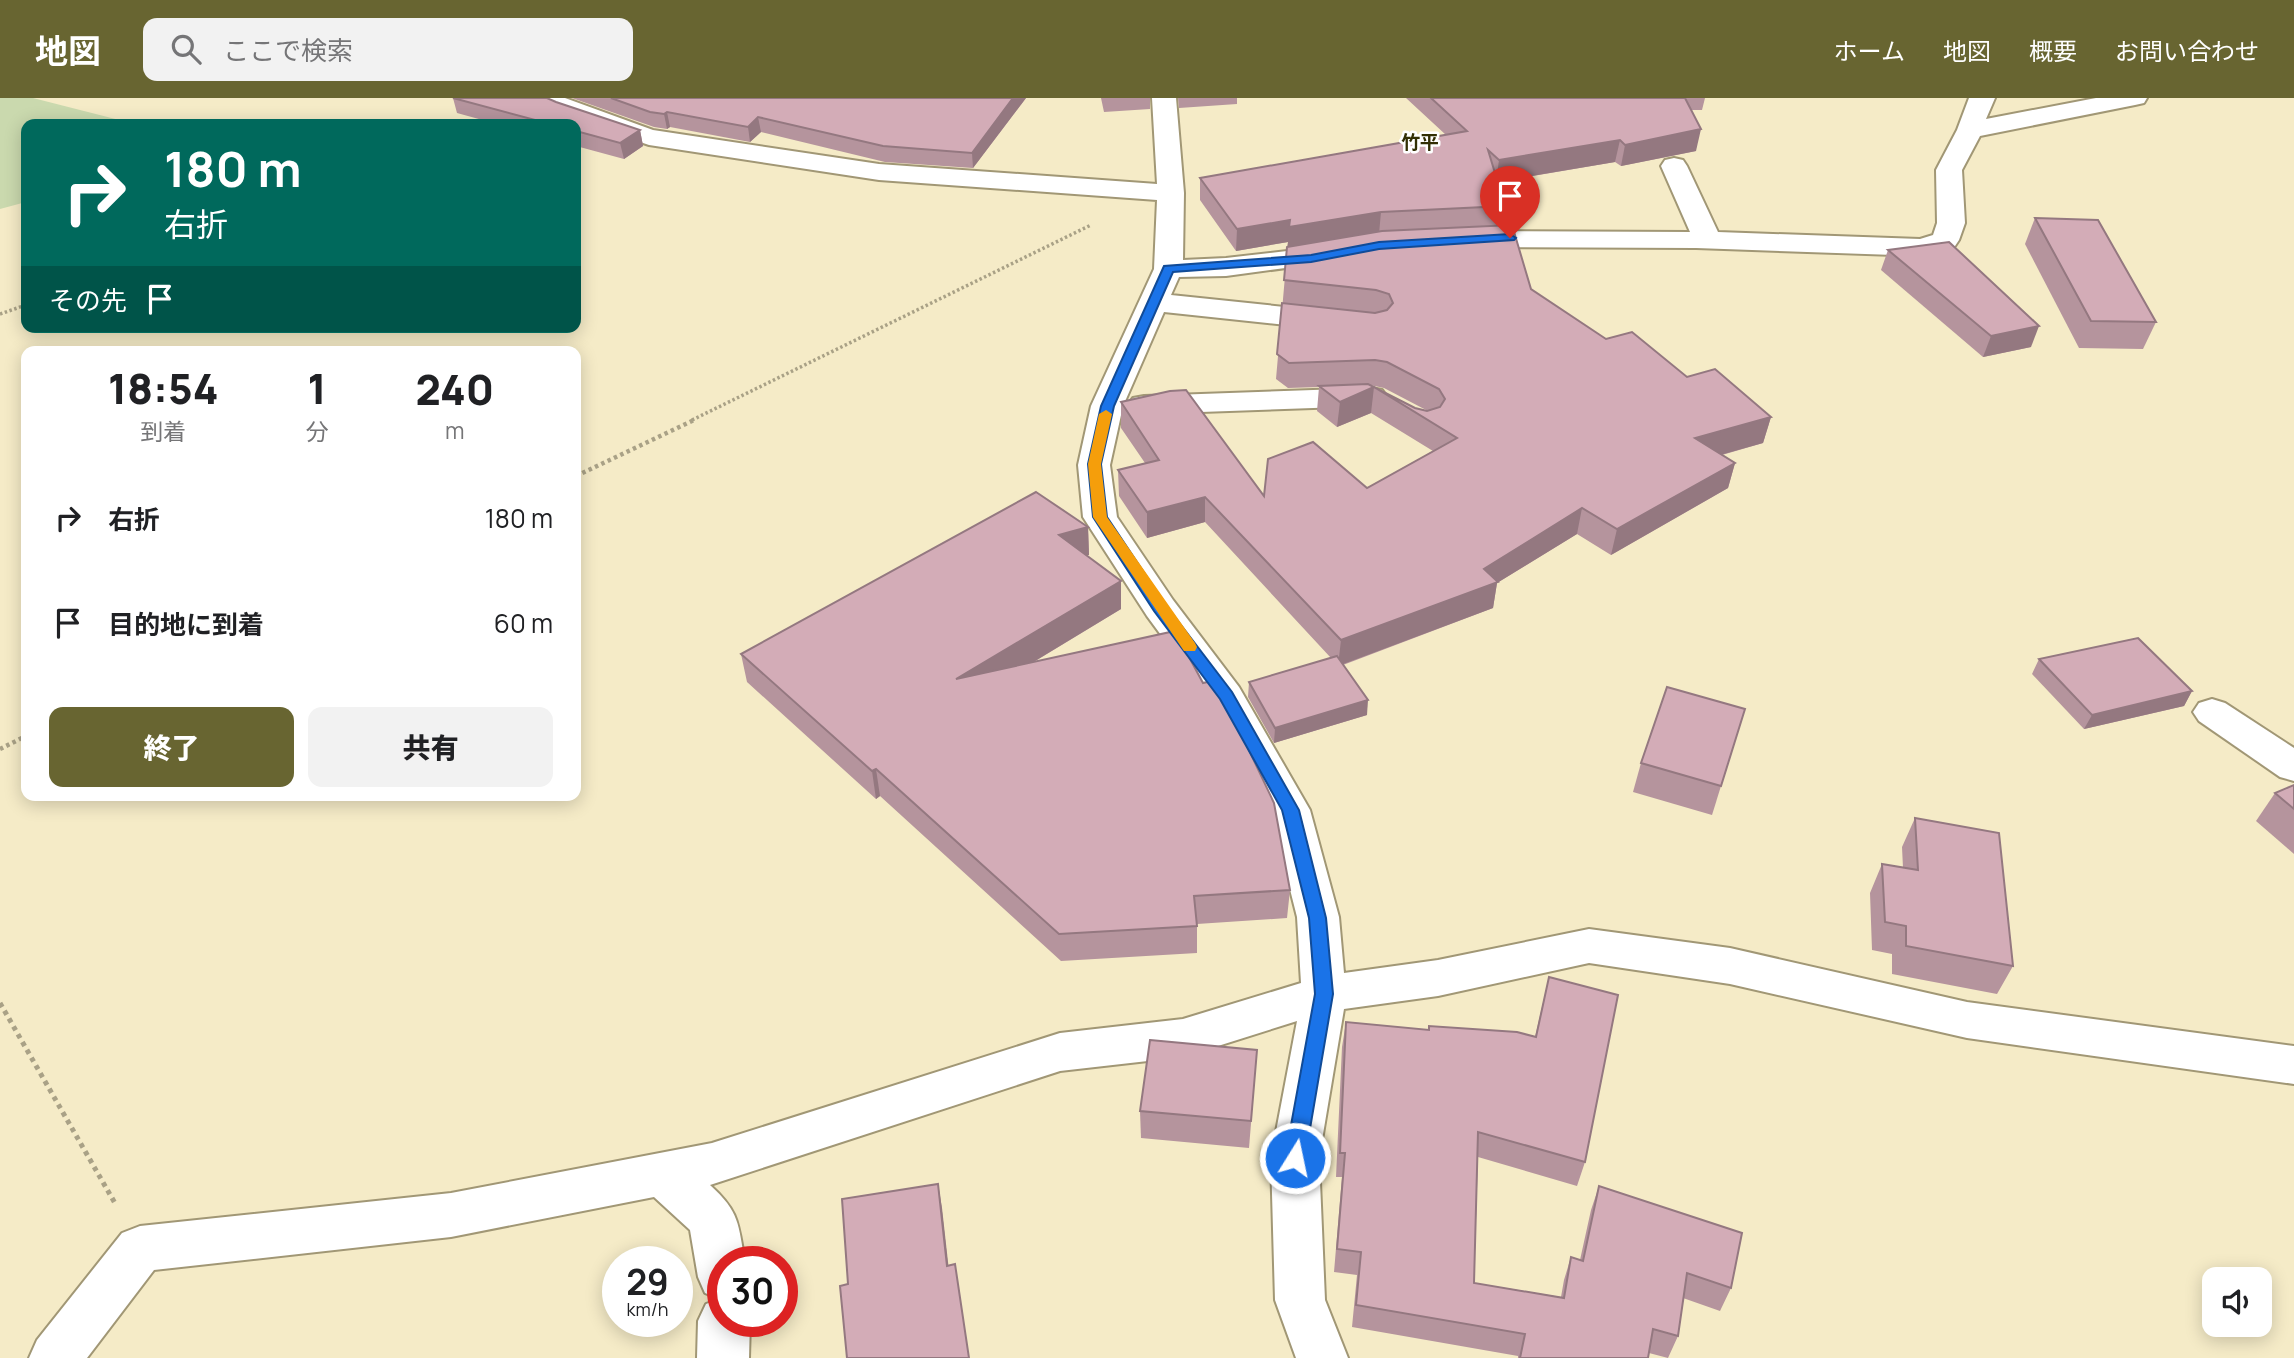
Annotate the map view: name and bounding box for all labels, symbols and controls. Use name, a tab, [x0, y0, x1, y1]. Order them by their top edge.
search box	[143, 18, 633, 81]
text: 地図	[35, 28, 101, 73]
icon: search	[167, 30, 205, 68]
text: ここで検索	[223, 32, 353, 68]
text: ホーム	[1834, 34, 1905, 67]
text: 地図	[1943, 34, 1991, 67]
text: 概要	[2029, 34, 2077, 67]
text: お問い合わせ	[2115, 34, 2259, 67]
district label: 竹平	[1401, 129, 1439, 155]
text: 180 m	[164, 135, 302, 202]
icon: right	[49, 147, 140, 238]
pin	[1480, 166, 1540, 238]
icon: arrive	[1491, 177, 1529, 215]
text: 右折	[164, 202, 228, 246]
icon: arrive	[141, 280, 179, 318]
text: その先	[49, 282, 127, 318]
text: 18:54	[108, 359, 219, 417]
text: 1	[308, 359, 327, 417]
text: 240	[415, 360, 494, 418]
text: m	[445, 414, 465, 446]
text: 到着	[140, 415, 186, 447]
text: 分	[306, 415, 329, 447]
icon: right	[49, 499, 87, 537]
text: 180 m	[485, 500, 553, 536]
text: 右折	[108, 501, 160, 537]
icon: arrive	[49, 604, 87, 642]
text: 60 m	[494, 605, 553, 641]
text: 目的地に到着	[108, 606, 264, 642]
button: 終了	[49, 707, 294, 787]
button: 共有	[308, 707, 553, 787]
position arrow	[1258, 1121, 1332, 1195]
speed limit sign: 30	[707, 1246, 798, 1337]
text: 29	[626, 1258, 669, 1306]
map controls	[2202, 1267, 2272, 1337]
button: sound	[2202, 1267, 2272, 1337]
text: km/h	[627, 1297, 668, 1321]

